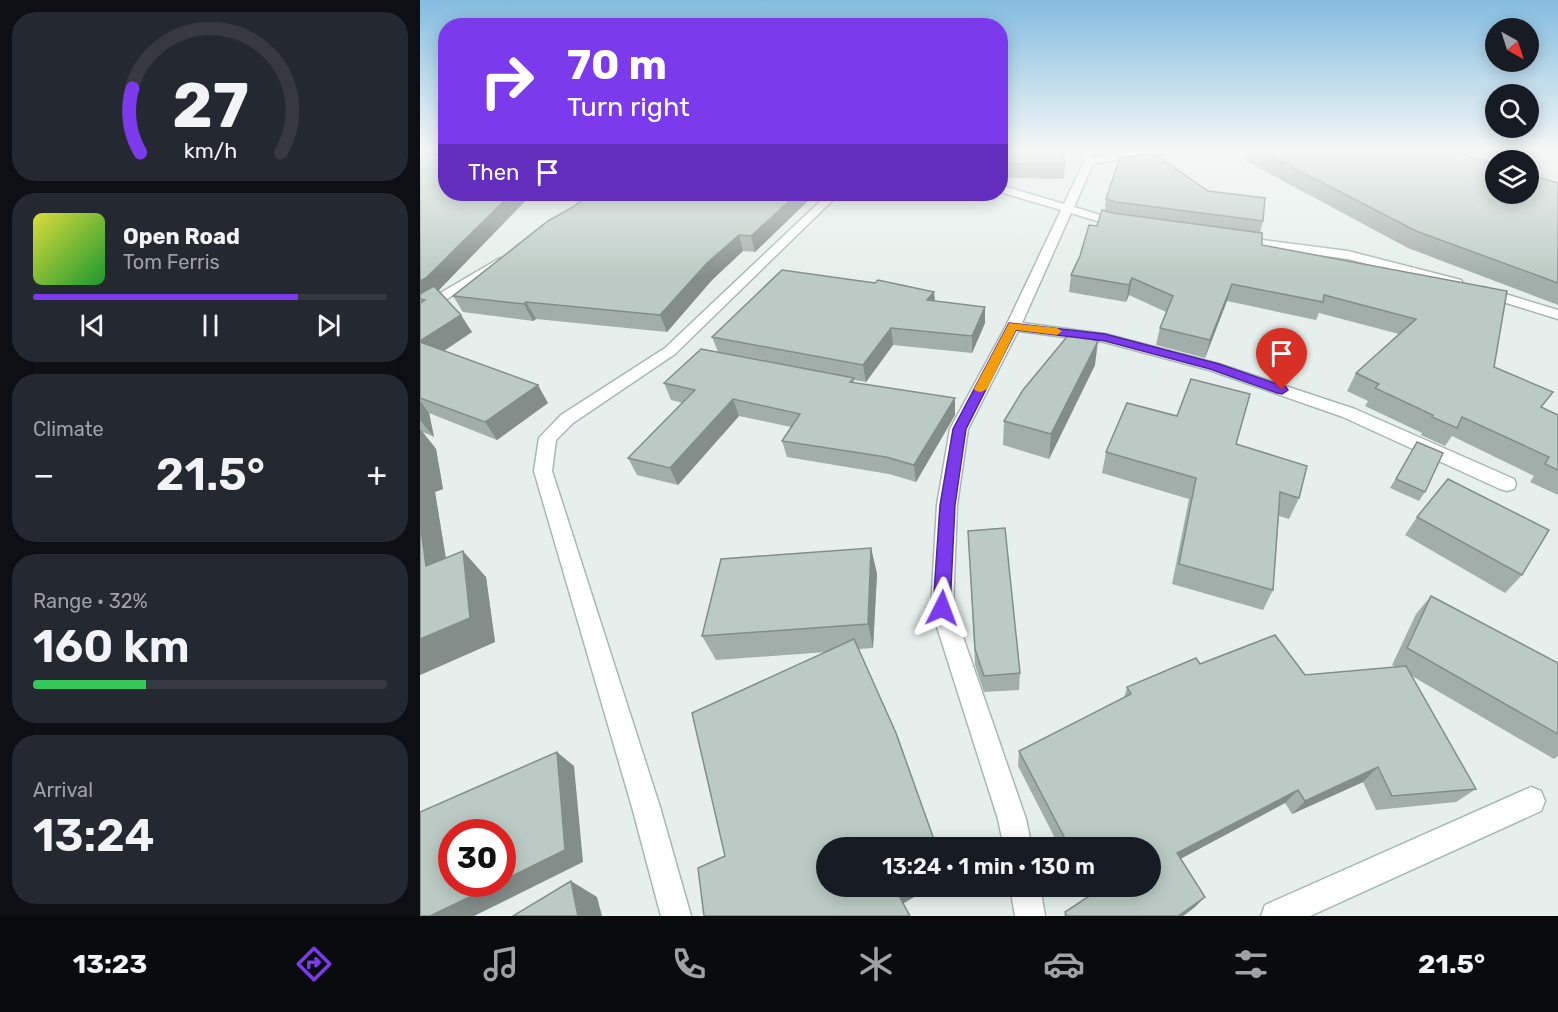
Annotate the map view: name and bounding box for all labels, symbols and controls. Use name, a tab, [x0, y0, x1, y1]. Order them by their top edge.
north arrow	[1485, 18, 1539, 72]
map controls	[1485, 18, 1539, 204]
text: 70 m	[567, 40, 667, 90]
icon: right	[468, 42, 546, 120]
text: 27	[172, 70, 248, 144]
button: search	[1485, 84, 1539, 138]
text: Turn right	[567, 91, 690, 123]
text: km/h	[183, 139, 237, 164]
button: layers	[1485, 150, 1539, 204]
icon: arrive	[531, 156, 564, 189]
text: Then	[468, 159, 519, 186]
text: Open Road	[123, 223, 240, 250]
text: Tom Ferris	[123, 250, 220, 274]
icon: previous	[76, 309, 109, 342]
icon: pause	[194, 309, 227, 342]
icon: next	[312, 309, 345, 342]
pin	[1256, 328, 1307, 390]
icon: arrive	[1265, 337, 1298, 370]
text: Climate	[33, 417, 104, 441]
text: 21.5°	[156, 448, 265, 501]
text: −	[33, 455, 54, 494]
text: +	[366, 455, 387, 494]
position arrow	[910, 576, 974, 640]
text: Range · 32%	[33, 589, 148, 613]
text: 160 km	[33, 620, 190, 673]
text: Arrival	[33, 778, 93, 802]
text: 13:24	[33, 809, 155, 862]
speed limit sign: 30	[438, 819, 516, 897]
text: 13:24 · 1 min · 130 m	[882, 853, 1095, 880]
icon: directions	[293, 943, 335, 985]
icon: music	[480, 943, 522, 985]
icon: phone	[668, 943, 710, 985]
icon: climate	[855, 943, 897, 985]
icon: car	[1043, 943, 1085, 985]
icon: filters	[1230, 943, 1272, 985]
text: 13:23	[73, 948, 147, 980]
text: 21.5°	[1418, 948, 1485, 980]

